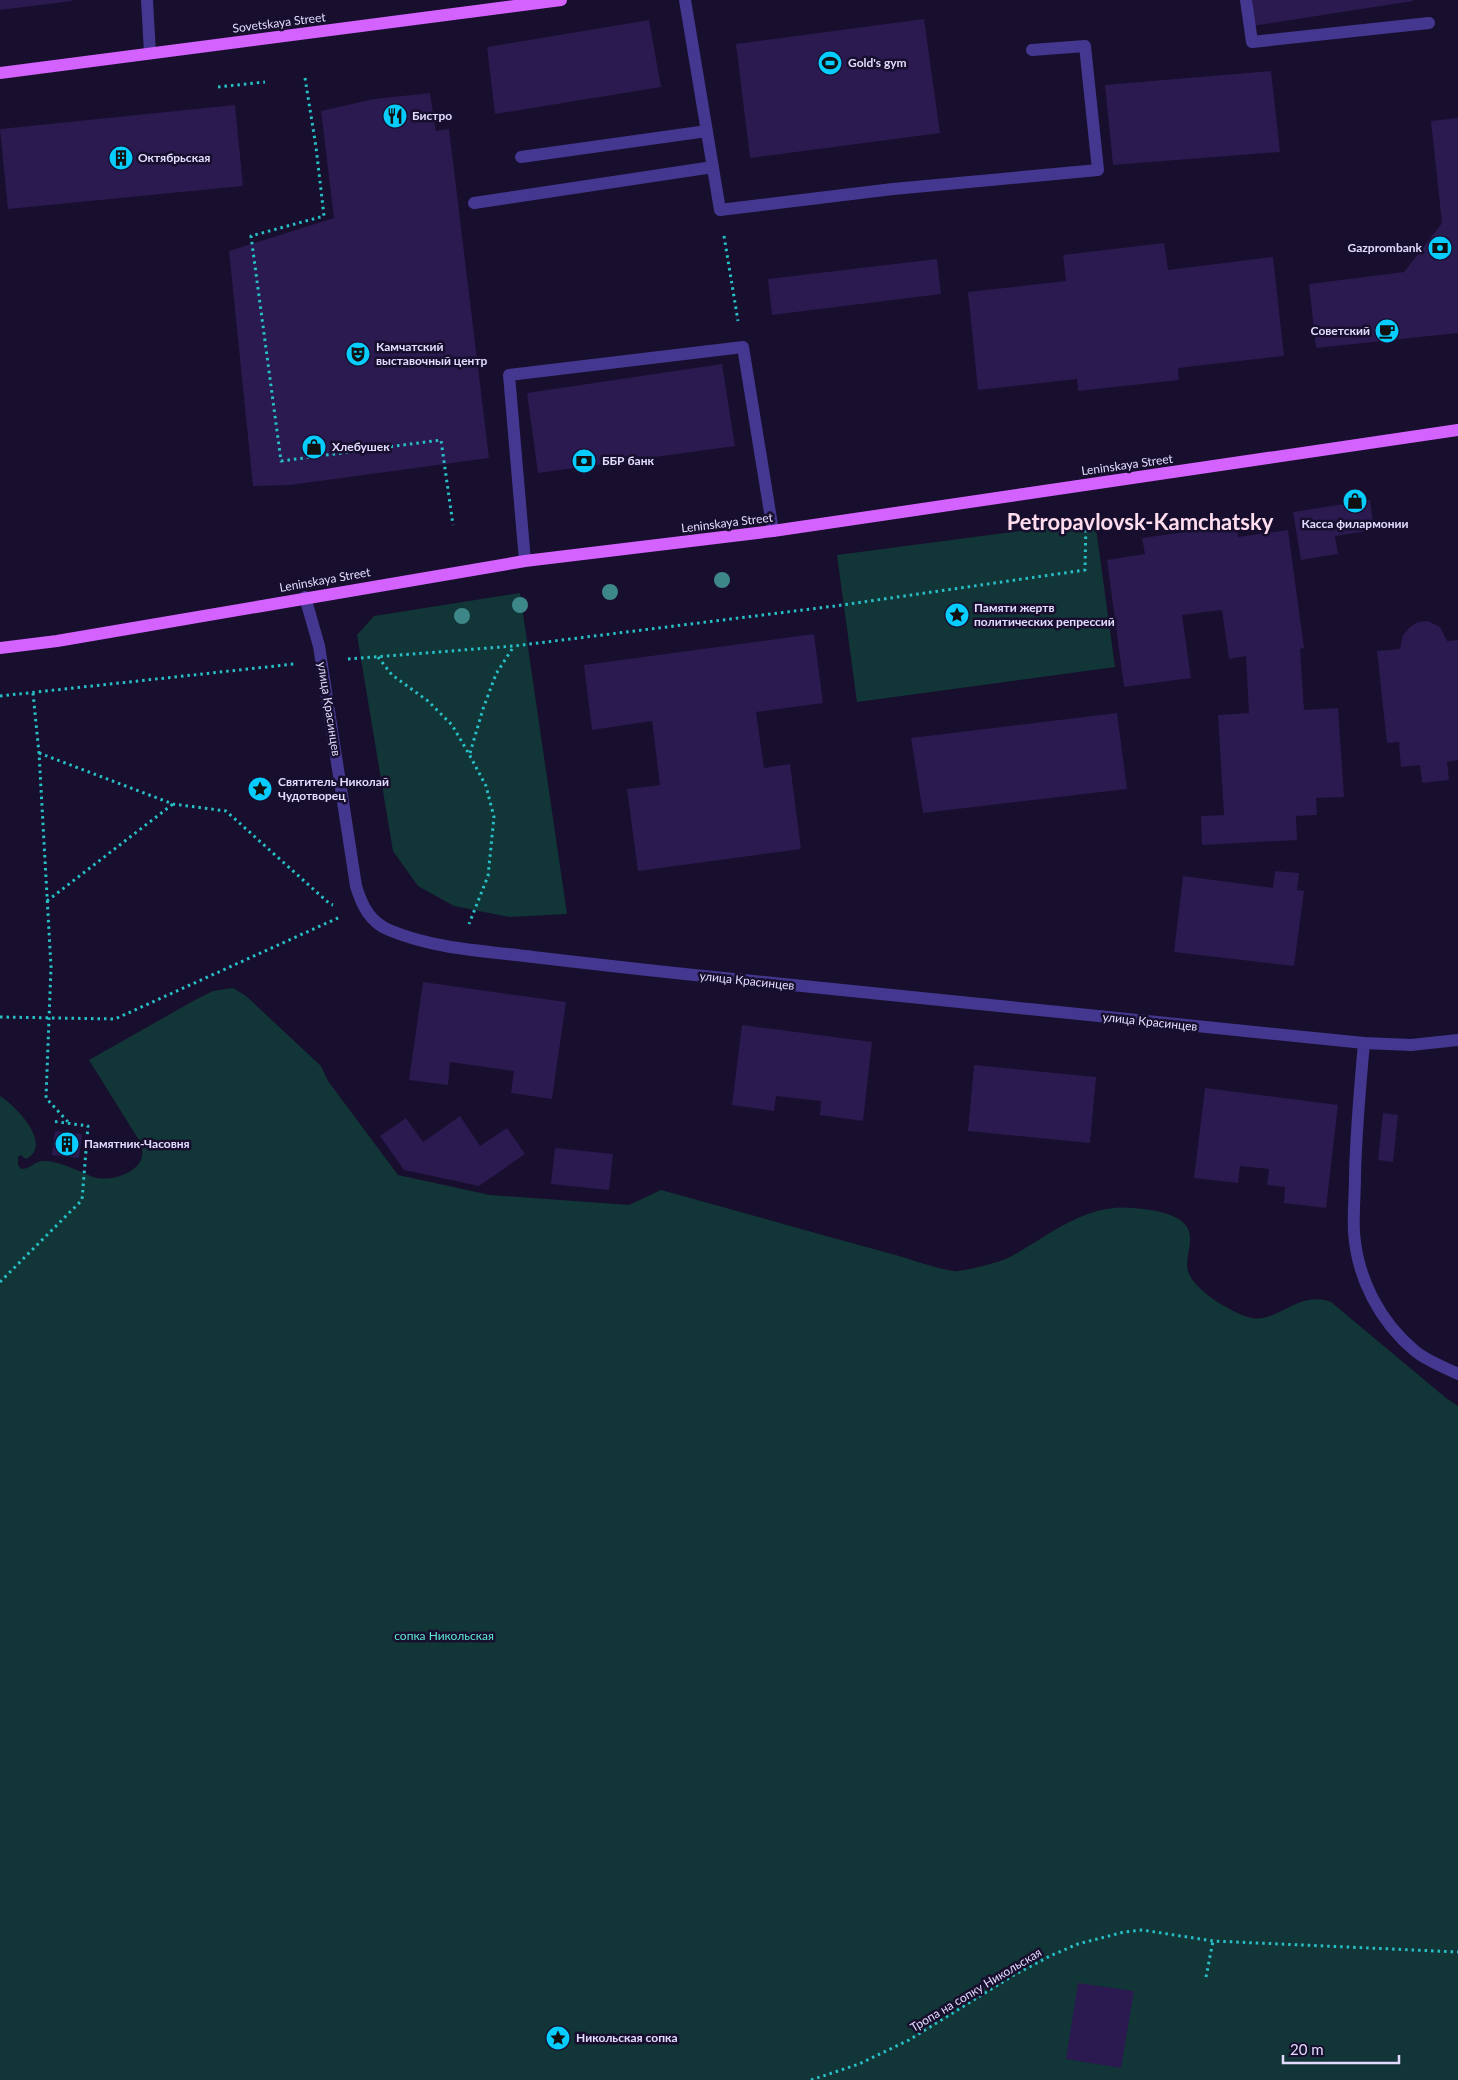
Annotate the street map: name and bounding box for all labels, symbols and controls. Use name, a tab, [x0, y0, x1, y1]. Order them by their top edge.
street label: Sovetskaya Street	[232, 9, 327, 36]
sports icon: Gold's gym	[817, 50, 843, 76]
place label: Gold's gym	[848, 55, 907, 70]
restaurant icon: Бистро	[382, 103, 408, 129]
place label: Бистро	[412, 108, 452, 123]
building icon: Октябрьская	[108, 145, 134, 171]
place label: Октябрьская	[138, 150, 210, 165]
bank icon: Gazprombank	[1427, 235, 1453, 261]
place label: Gazprombank	[1348, 240, 1423, 255]
cafe icon: Советский	[1374, 318, 1400, 344]
place label: Советский	[1311, 323, 1370, 338]
place label: Камчатский выставочный центр	[376, 339, 488, 368]
theatre icon: Камчатский выставочный центр	[345, 341, 371, 367]
shop icon: Хлебушек	[301, 434, 327, 460]
place label: Хлебушек	[332, 439, 390, 454]
bank icon: ББР банк	[571, 448, 597, 474]
street label: Leninskaya Street	[1080, 451, 1174, 478]
place label: ББР банк	[602, 453, 654, 468]
shop icon: Касса филармонии	[1342, 488, 1368, 514]
district label: Petropavlovsk-Kamchatsky	[1007, 508, 1274, 535]
street label: Leninskaya Street	[680, 509, 774, 536]
place label: Касса филармонии	[1302, 516, 1408, 531]
street label: Leninskaya Street	[278, 564, 372, 595]
place label: Памяти жертв политических репрессий	[974, 600, 1115, 629]
place icon: Памяти жертв политических репрессий	[944, 602, 970, 628]
street label: улица Красинцев	[315, 661, 344, 757]
place label: Святитель Николай Чудотворец	[278, 774, 389, 803]
place icon: Святитель Николай Чудотворец	[247, 776, 273, 802]
street label: улица Красинцев	[699, 968, 795, 993]
street label: улица Красинцев	[1102, 1009, 1198, 1034]
building icon: Памятник-Часовня	[54, 1131, 80, 1157]
place label: Памятник-Часовня	[84, 1136, 190, 1151]
park label: сопка Никольская	[394, 1628, 494, 1643]
street label: Тропа на сопку Никольская	[907, 1944, 1044, 2035]
place icon: Никольская сопка	[545, 2025, 571, 2051]
place label: Никольская сопка	[576, 2030, 678, 2045]
scale bar	[1283, 2032, 1399, 2064]
text: 20 m	[1290, 2040, 1324, 2058]

